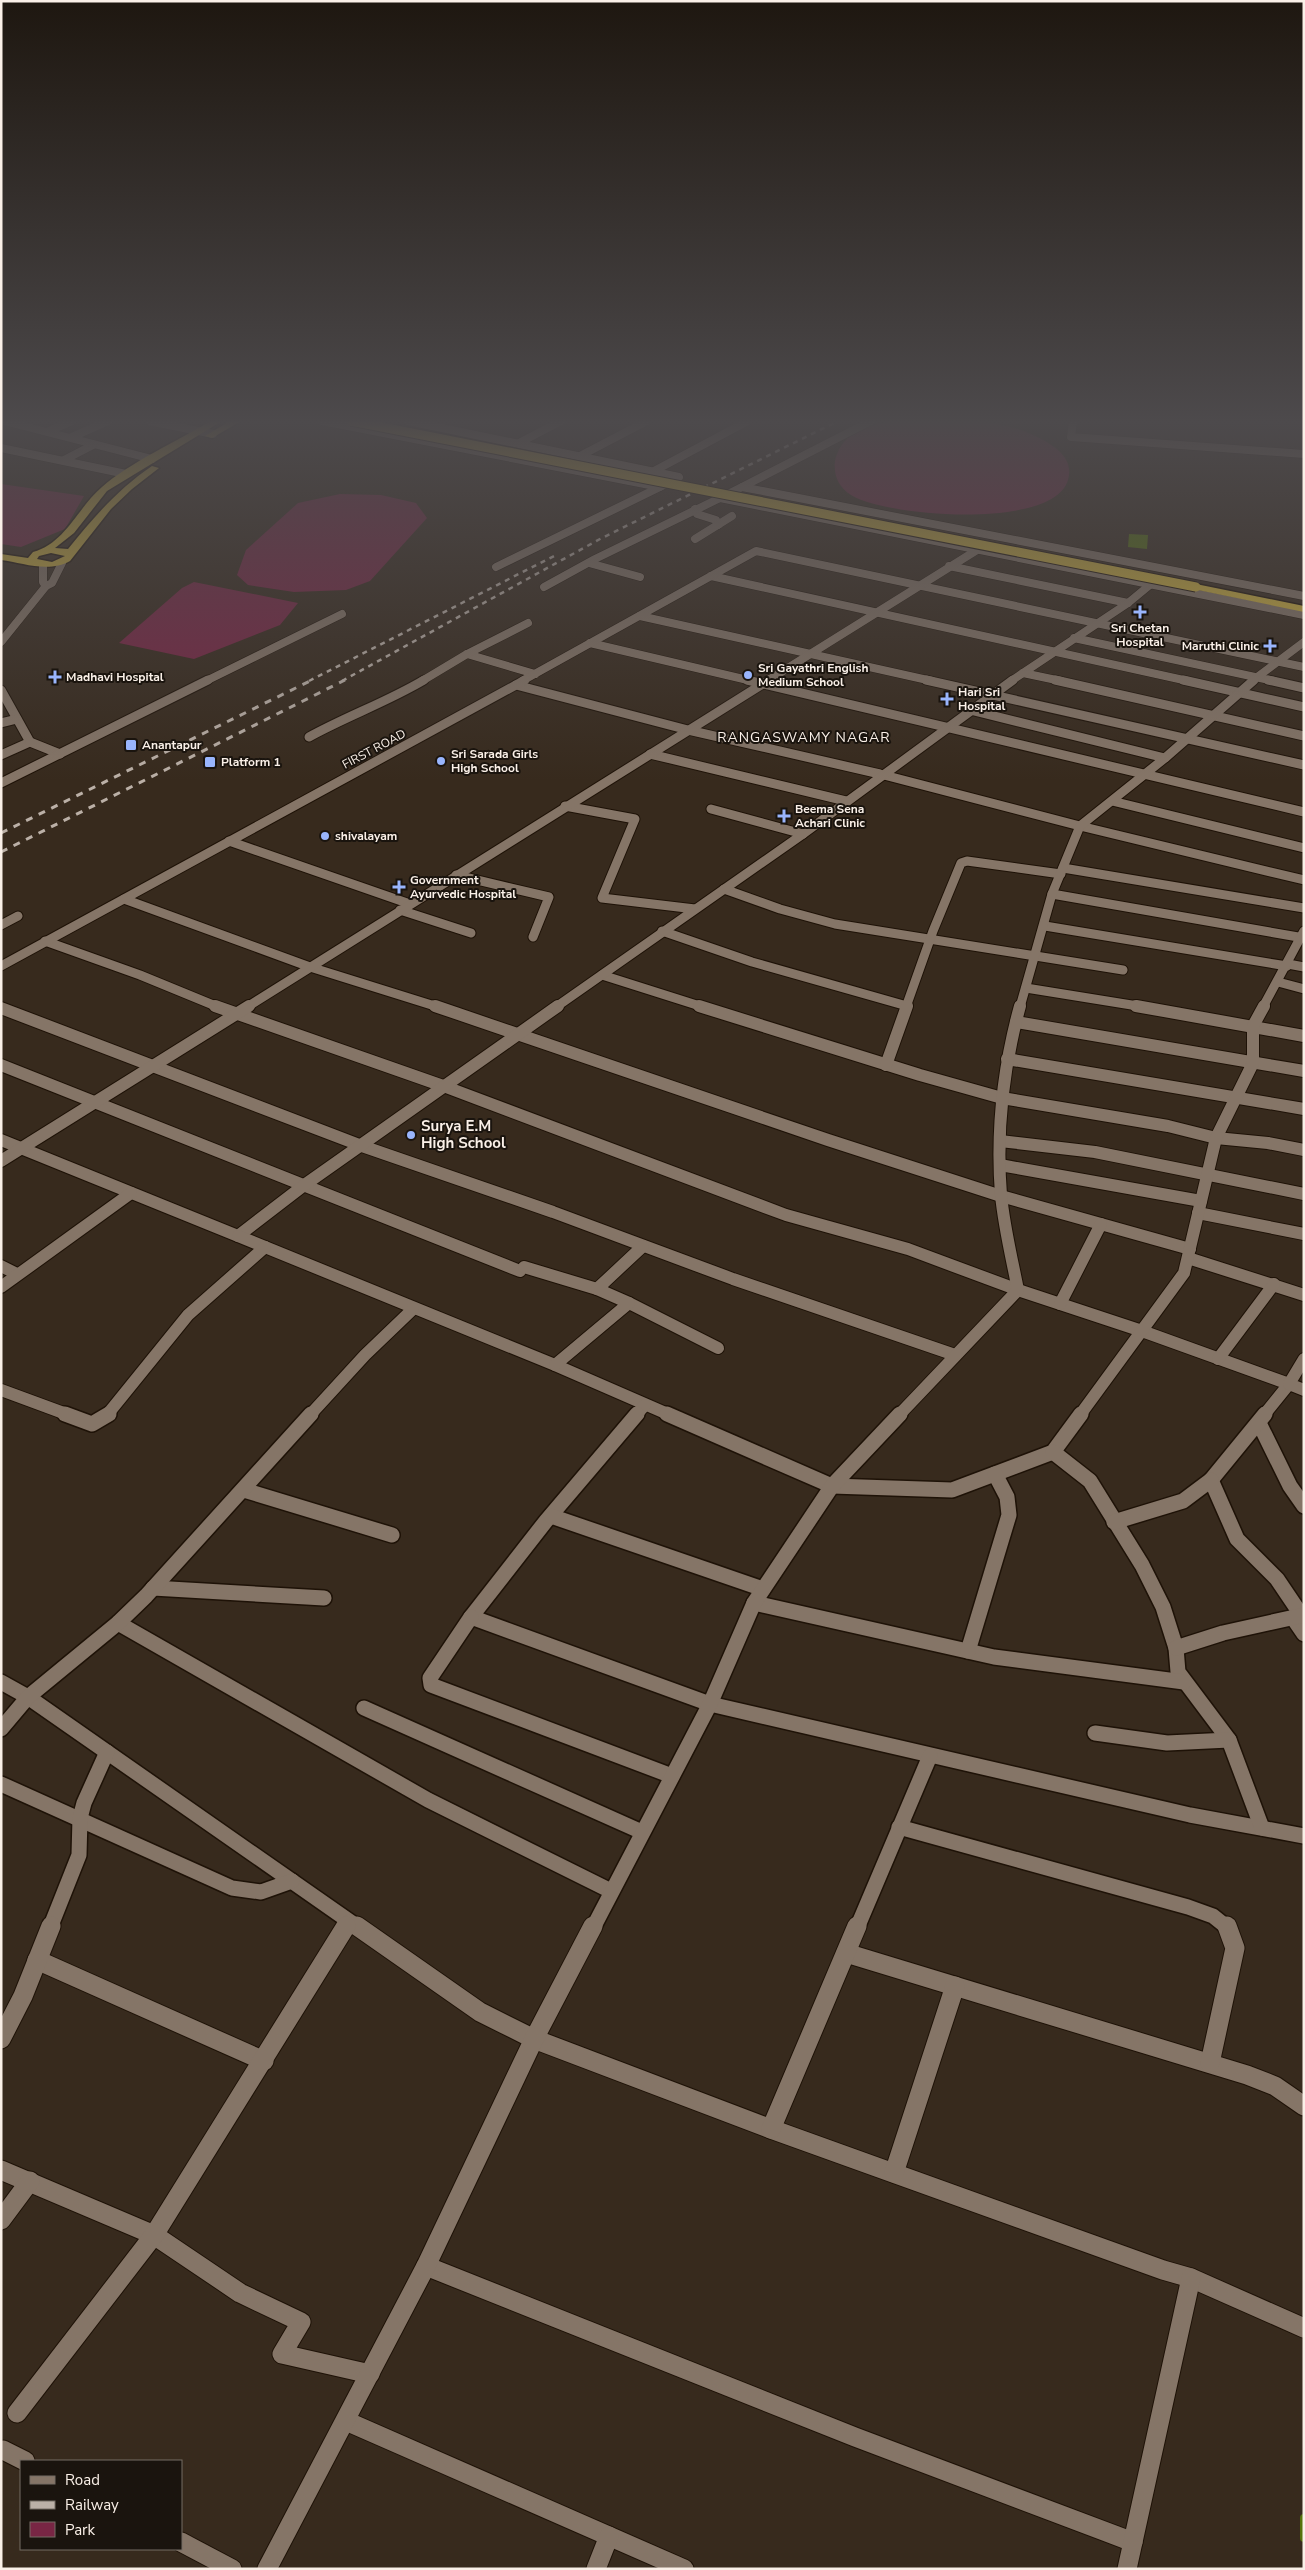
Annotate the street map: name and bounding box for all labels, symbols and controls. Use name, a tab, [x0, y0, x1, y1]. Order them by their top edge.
marker: Sri Chetan Hospital	[1133, 605, 1147, 619]
place label: Sri Chetan Hospital	[1111, 620, 1169, 650]
place label: Maruthi Clinic	[1182, 638, 1259, 654]
marker: Maruthi Clinic	[1263, 639, 1277, 653]
place label: Sri Gayathri English Medium School	[758, 660, 869, 690]
place label: Madhavi Hospital	[66, 669, 164, 685]
marker: Sri Gayathri English Medium School	[742, 669, 754, 681]
marker: Madhavi Hospital	[48, 670, 62, 684]
place label: Hari Sri Hospital	[958, 684, 1005, 714]
marker: Hari Sri Hospital	[940, 692, 954, 706]
street label: FIRST ROAD	[339, 725, 409, 772]
district label: RANGASWAMY NAGAR	[717, 728, 891, 747]
place label: Anantapur	[142, 737, 202, 753]
marker: Anantapur	[124, 738, 138, 752]
place label: Sri Sarada Girls High School	[451, 746, 538, 776]
place label: Platform 1	[221, 754, 281, 770]
marker: Platform 1	[203, 755, 217, 769]
marker: Sri Sarada Girls High School	[435, 755, 447, 767]
place label: Beema Sena Achari Clinic	[795, 801, 865, 831]
marker: Beema Sena Achari Clinic	[777, 809, 791, 823]
place label: shivalayam	[335, 828, 397, 844]
marker: shivalayam	[319, 830, 331, 842]
place label: Government Ayurvedic Hospital	[410, 872, 516, 902]
marker: Government Ayurvedic Hospital	[392, 880, 406, 894]
place label: Surya E.M High School	[421, 1116, 506, 1153]
marker: Surya E.M High School	[405, 1129, 417, 1141]
legend	[20, 2460, 182, 2550]
text: Road	[65, 2470, 100, 2490]
text: Railway	[65, 2495, 119, 2515]
text: Park	[65, 2520, 95, 2540]

